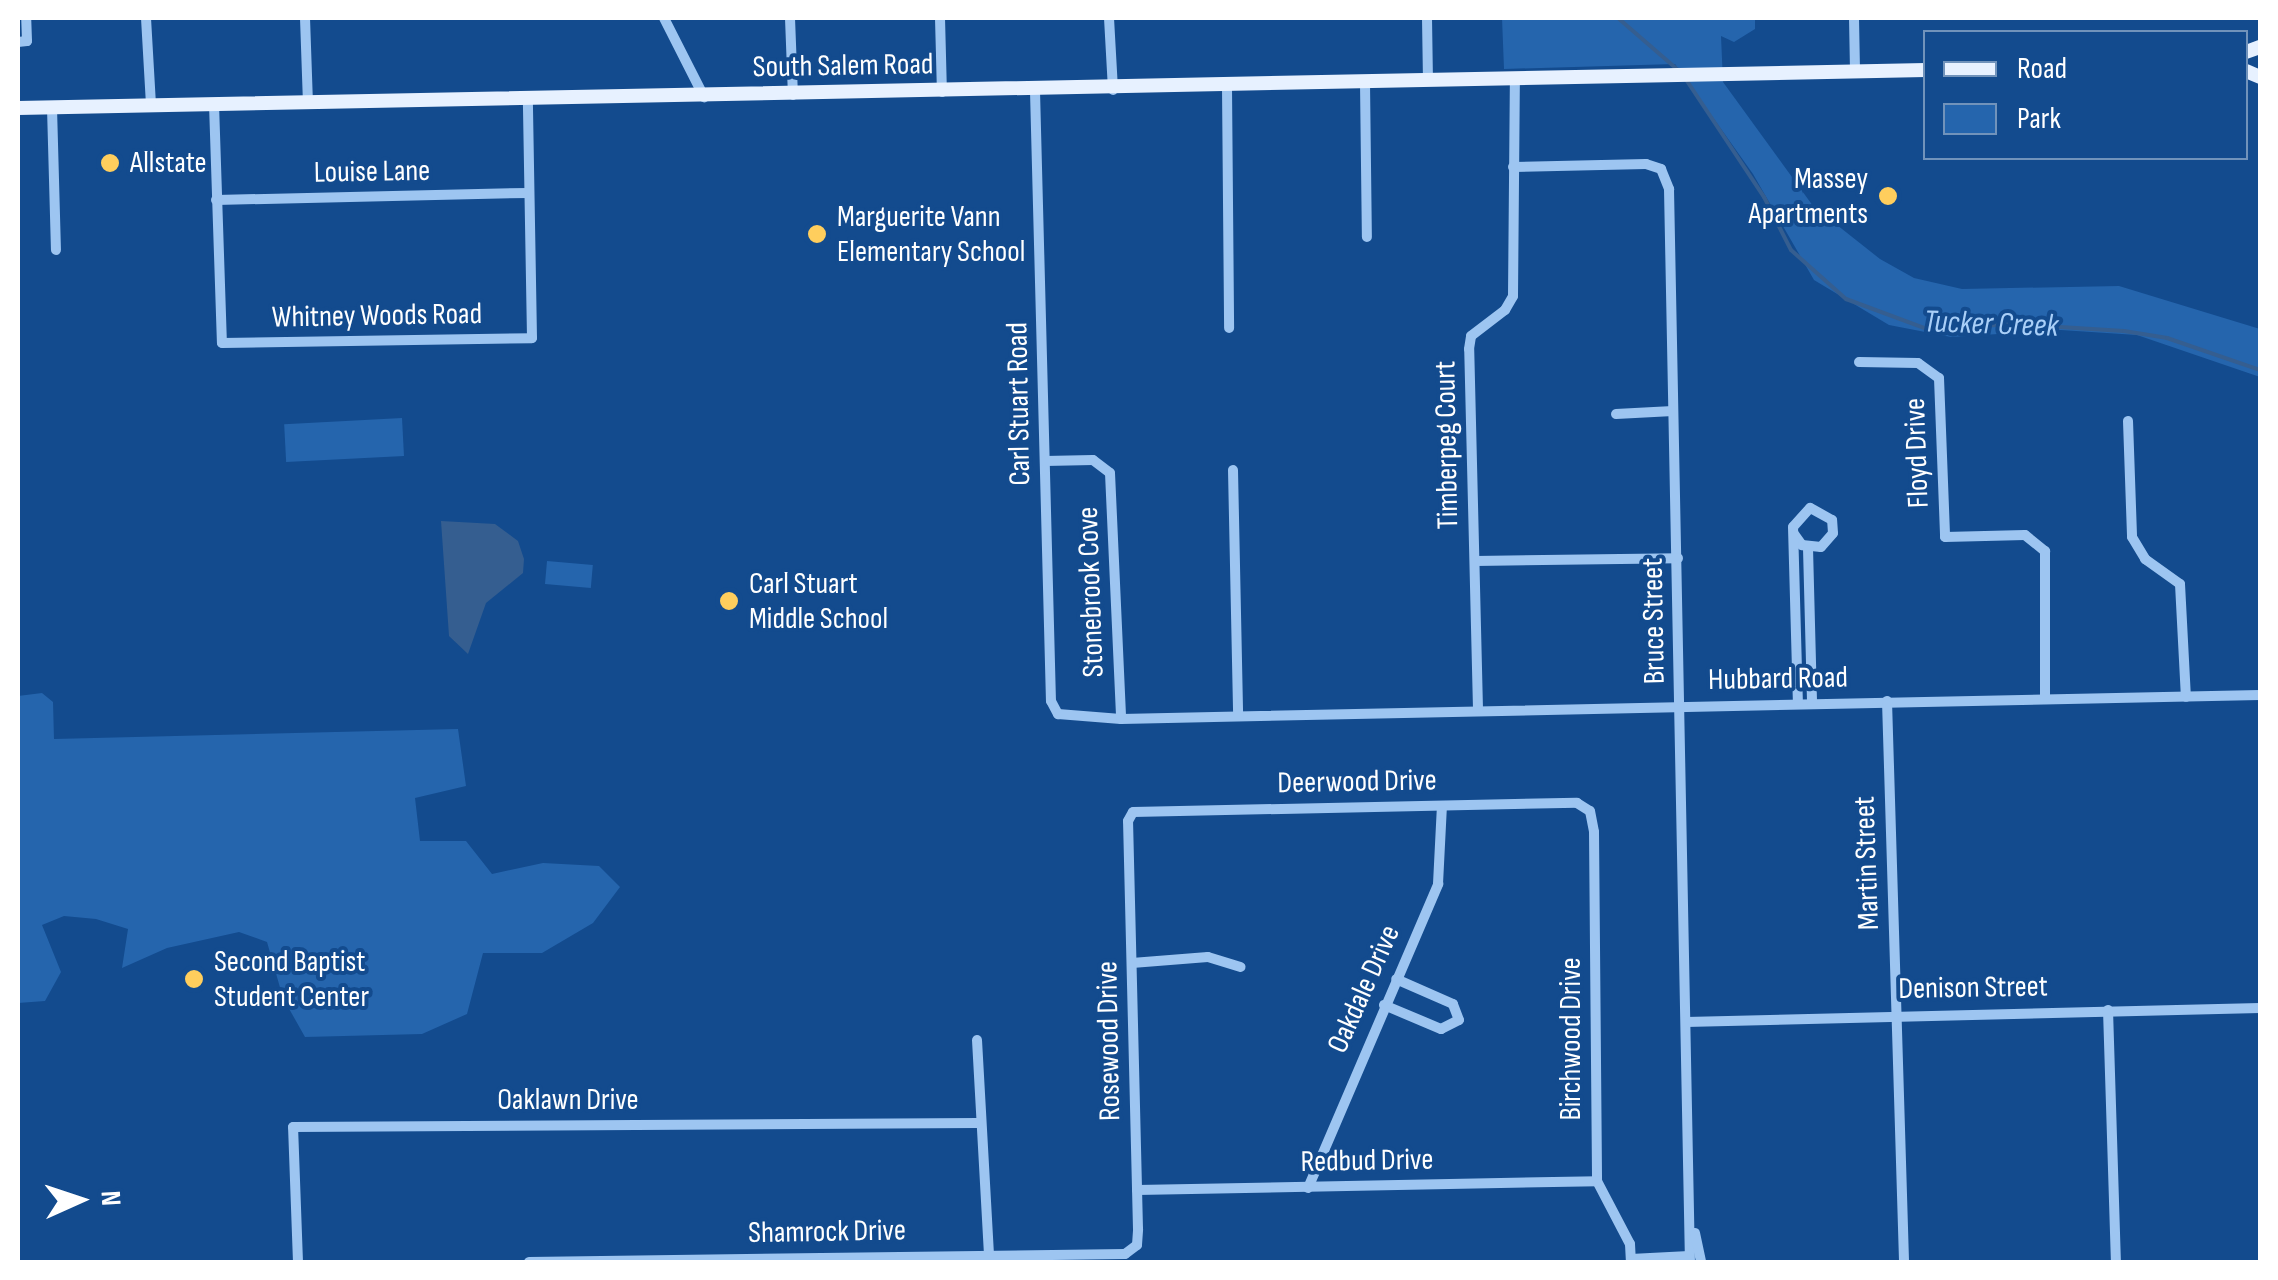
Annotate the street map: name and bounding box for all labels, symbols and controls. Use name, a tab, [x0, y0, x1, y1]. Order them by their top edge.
legend	[1923, 30, 2248, 160]
street label: South Salem Road	[752, 46, 934, 86]
text: Road	[2017, 51, 2067, 87]
text: Park	[2017, 101, 2061, 137]
place label: Allstate	[130, 145, 207, 181]
marker: Allstate	[99, 152, 121, 174]
street label: Louise Lane	[313, 153, 431, 191]
place label: Massey Apartments	[1748, 161, 1868, 232]
marker: Massey Apartments	[1877, 185, 1899, 207]
place label: Marguerite Vann Elementary School	[837, 199, 1025, 270]
marker: Marguerite Vann Elementary School	[806, 223, 828, 245]
street label: Whitney Woods Road	[272, 296, 482, 336]
water label: Tucker Creek	[1923, 303, 2059, 347]
street label: Carl Stuart Road	[1000, 322, 1038, 486]
street label: Timberpeg Court	[1428, 360, 1466, 530]
street label: Floyd Drive	[1897, 397, 1937, 509]
street label: Stonebrook Cove	[1070, 506, 1112, 678]
street label: Bruce Street	[1635, 557, 1673, 685]
place label: Carl Stuart Middle School	[749, 566, 888, 636]
marker: Carl Stuart Middle School	[718, 590, 740, 612]
street label: Hubbard Road	[1708, 660, 1848, 698]
street label: Deerwood Drive	[1277, 763, 1437, 801]
street label: Martin Street	[1847, 795, 1887, 931]
street label: Oakdale Drive	[1320, 920, 1408, 1058]
place label: Second Baptist Student Center	[214, 944, 369, 1014]
street label: Birchwood Drive	[1553, 957, 1589, 1121]
street label: Rosewood Drive	[1090, 961, 1128, 1121]
marker: Second Baptist Student Center	[183, 968, 205, 990]
street label: Denison Street	[1898, 969, 2048, 1007]
street label: Oaklawn Drive	[497, 1082, 639, 1118]
street label: Redbud Drive	[1300, 1142, 1434, 1180]
north arrow	[30, 1150, 130, 1250]
text: N	[94, 1190, 127, 1207]
street label: Shamrock Drive	[748, 1213, 906, 1251]

